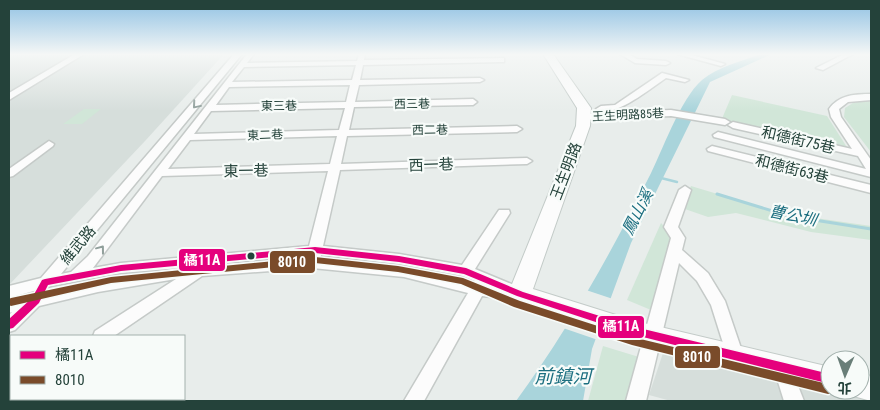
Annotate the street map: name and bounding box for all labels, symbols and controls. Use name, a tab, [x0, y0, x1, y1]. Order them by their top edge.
street label: 西三巷	[394, 97, 430, 111]
one-way arrow	[192, 99, 201, 108]
street label: 東三巷	[261, 99, 297, 113]
street label: 王生明路85巷	[592, 106, 664, 124]
street label: 西二巷	[412, 123, 448, 137]
street label: 和德街75巷	[760, 123, 836, 157]
street label: 東二巷	[247, 127, 283, 143]
street label: 王生明路	[547, 140, 585, 202]
street label: 和德街63巷	[754, 151, 830, 187]
street label: 西一巷	[408, 155, 454, 175]
street label: 東一巷	[223, 162, 269, 180]
water label: 鳳山溪	[618, 185, 658, 238]
water label: 曹公圳	[767, 201, 820, 230]
street label: 維武路	[57, 222, 99, 268]
one-way arrow	[95, 245, 104, 255]
line badge: 橘11A	[178, 248, 226, 272]
line badge: 8010	[269, 250, 316, 274]
unlabelled marker	[246, 251, 256, 261]
text: 橘11A	[184, 252, 221, 268]
text: 8010	[278, 254, 306, 270]
line badge: 橘11A	[597, 315, 645, 339]
text: 橘11A	[603, 318, 640, 334]
legend	[10, 335, 185, 400]
line badge: 8010	[674, 345, 721, 369]
text: 橘11A	[55, 346, 94, 364]
text: 8010	[683, 349, 711, 365]
north arrow	[820, 350, 870, 400]
water label: 前鎮河	[534, 365, 595, 388]
text: 8010	[55, 371, 85, 389]
text: 北	[837, 380, 852, 396]

